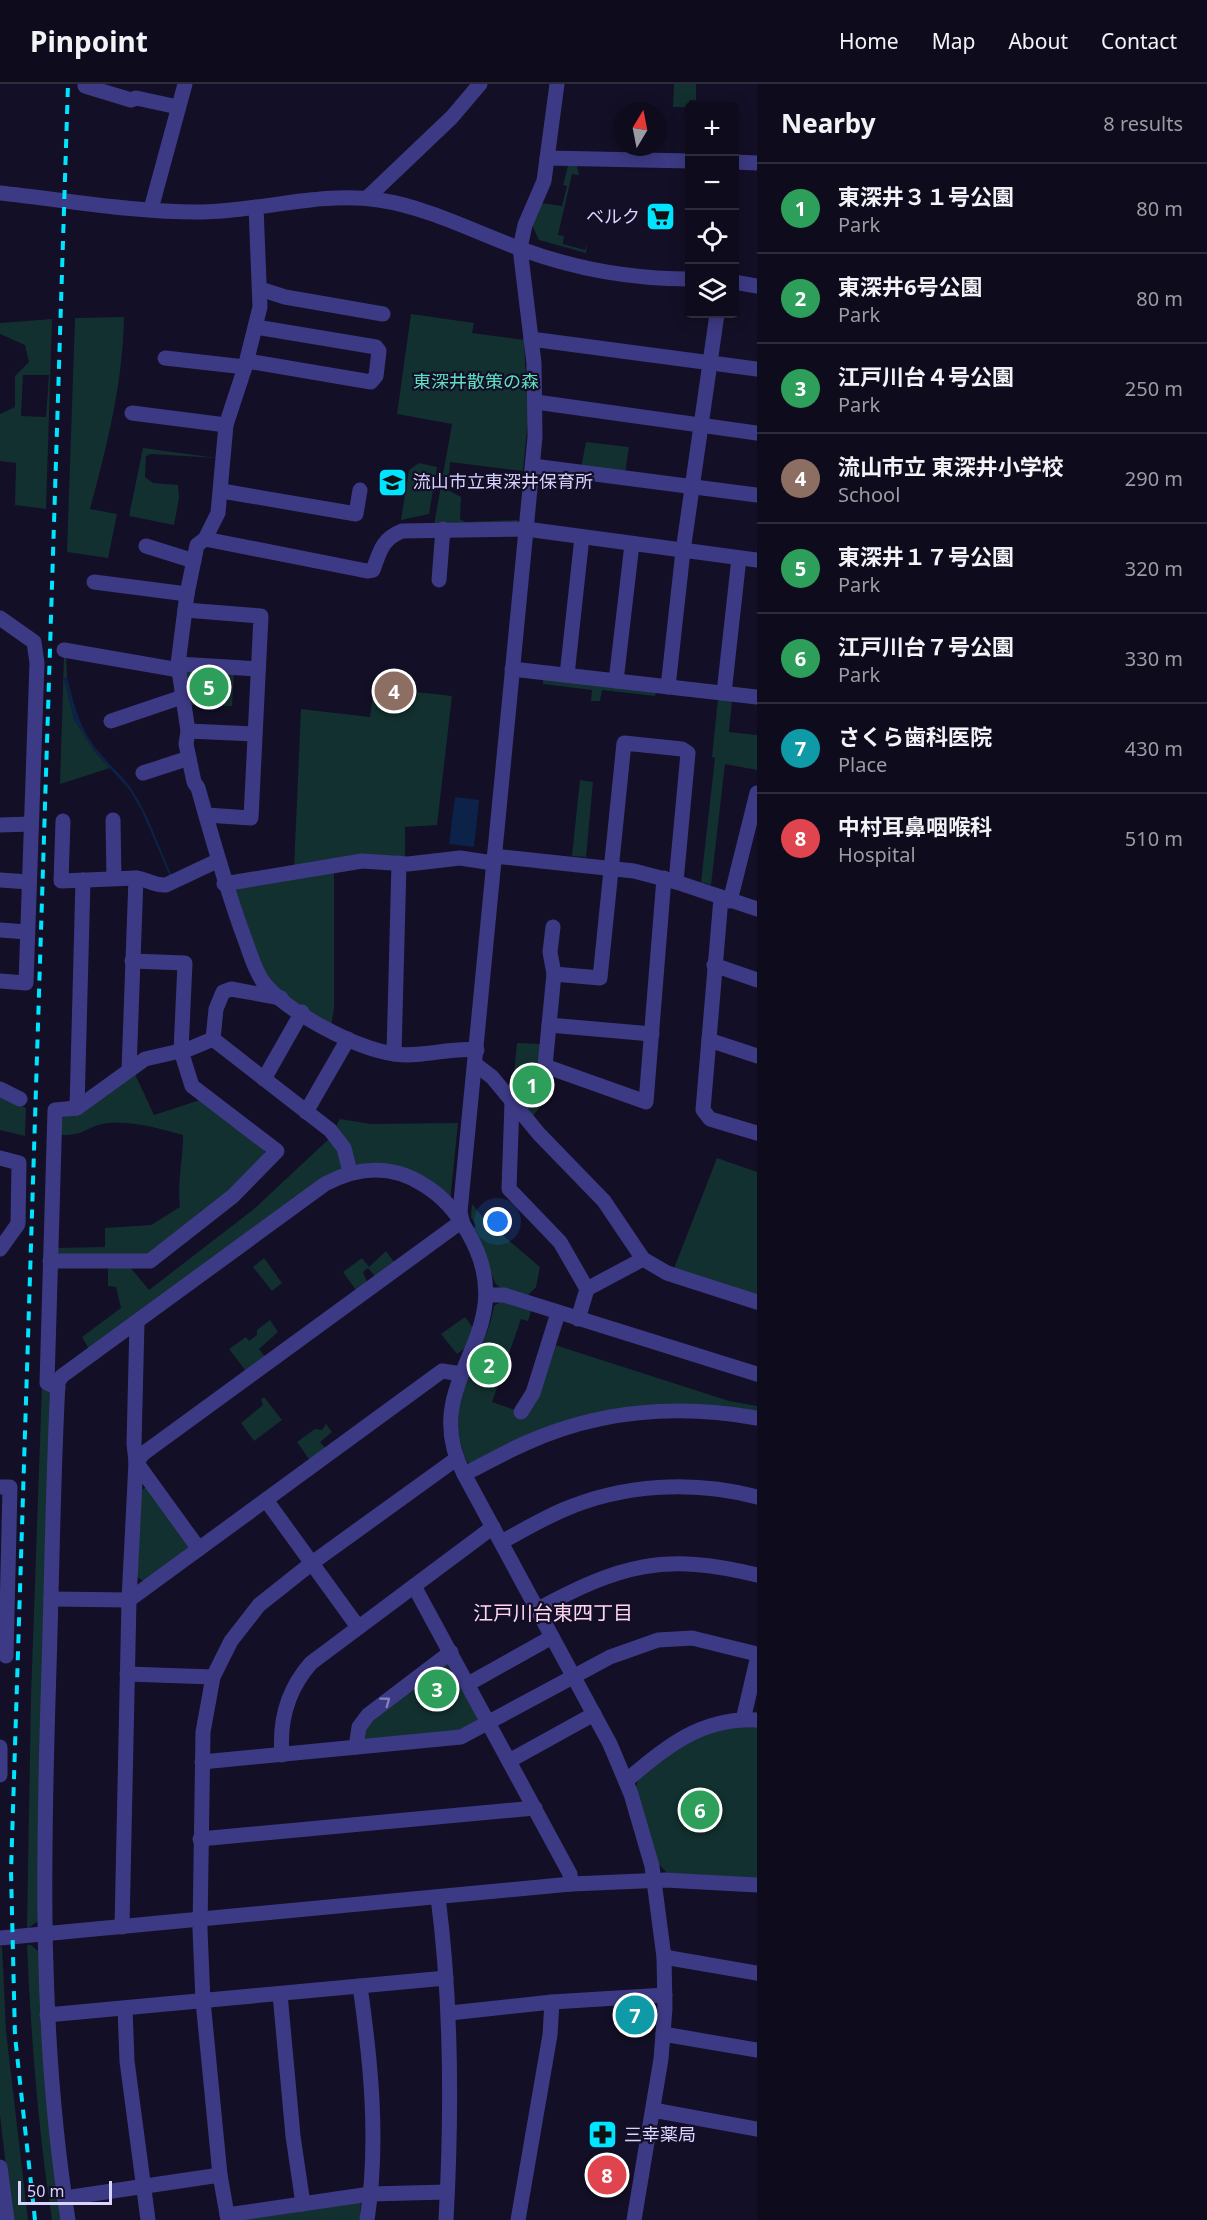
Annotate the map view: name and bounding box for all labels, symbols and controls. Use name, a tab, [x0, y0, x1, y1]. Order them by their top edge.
text: Pinpoint	[30, 22, 148, 60]
text: Home	[839, 27, 899, 55]
text: Map	[932, 27, 975, 55]
text: About	[1008, 27, 1068, 55]
text: Contact	[1101, 27, 1177, 55]
north arrow	[613, 102, 667, 156]
map controls	[685, 102, 739, 318]
button: +	[685, 102, 739, 156]
text: Nearby	[781, 105, 876, 141]
text: 8 results	[1103, 110, 1183, 137]
button: −	[685, 156, 739, 210]
text: 東深井３１号公園	[838, 181, 1014, 211]
text: 1	[795, 195, 806, 222]
text: 80 m	[1136, 195, 1183, 222]
supermarket icon: ベルク	[645, 201, 677, 233]
place label: ベルク	[586, 204, 640, 228]
button: locate	[685, 210, 739, 264]
text: Park	[838, 211, 880, 238]
button: layers	[685, 264, 739, 318]
text: 東深井6号公園	[838, 271, 983, 301]
text: 2	[795, 285, 806, 312]
text: 80 m	[1136, 285, 1183, 312]
text: Park	[838, 301, 880, 328]
text: 江戸川台４号公園	[838, 361, 1014, 391]
park label: 東深井散策の森	[413, 369, 539, 393]
text: 3	[795, 375, 806, 402]
text: 250 m	[1125, 375, 1183, 402]
text: Park	[838, 391, 880, 418]
text: 流山市立 東深井小学校	[838, 451, 1064, 481]
text: 4	[795, 465, 806, 492]
text: 290 m	[1125, 465, 1183, 492]
school or university icon: 流山市立東深井保育所	[376, 466, 408, 498]
place label: 流山市立東深井保育所	[413, 469, 593, 493]
text: School	[838, 481, 900, 508]
text: 東深井１７号公園	[838, 541, 1014, 571]
text: 5	[795, 555, 806, 582]
text: 320 m	[1125, 555, 1183, 582]
text: Park	[838, 571, 880, 598]
text: 江戸川台７号公園	[838, 631, 1014, 661]
text: 6	[795, 645, 806, 672]
text: 330 m	[1125, 645, 1183, 672]
text: Park	[838, 661, 880, 688]
pin: 5	[190, 664, 228, 710]
pin: 4	[374, 668, 414, 714]
text: さくら歯科医院	[838, 721, 992, 751]
text: 7	[795, 735, 806, 762]
text: 430 m	[1125, 735, 1183, 762]
text: Place	[838, 751, 887, 778]
text: 中村耳鼻咽喉科	[838, 811, 992, 841]
text: 8	[795, 825, 806, 852]
text: 510 m	[1125, 825, 1183, 852]
text: Hospital	[838, 841, 916, 868]
pin: 1	[512, 1062, 552, 1108]
your location	[483, 1207, 512, 1236]
pin: 2	[470, 1342, 508, 1388]
district label: 江戸川台東四丁目	[473, 1599, 633, 1626]
pin: 3	[418, 1666, 456, 1712]
one-way arrow	[379, 1697, 390, 1708]
pin: 6	[680, 1788, 720, 1832]
pin: 7	[616, 1992, 654, 2038]
pharmacy icon: 三幸薬局	[587, 2119, 619, 2151]
place label: 三幸薬局	[624, 2122, 696, 2146]
pin: 8	[588, 2152, 626, 2198]
scale bar	[18, 2178, 112, 2206]
text: 50 m	[27, 2180, 64, 2202]

